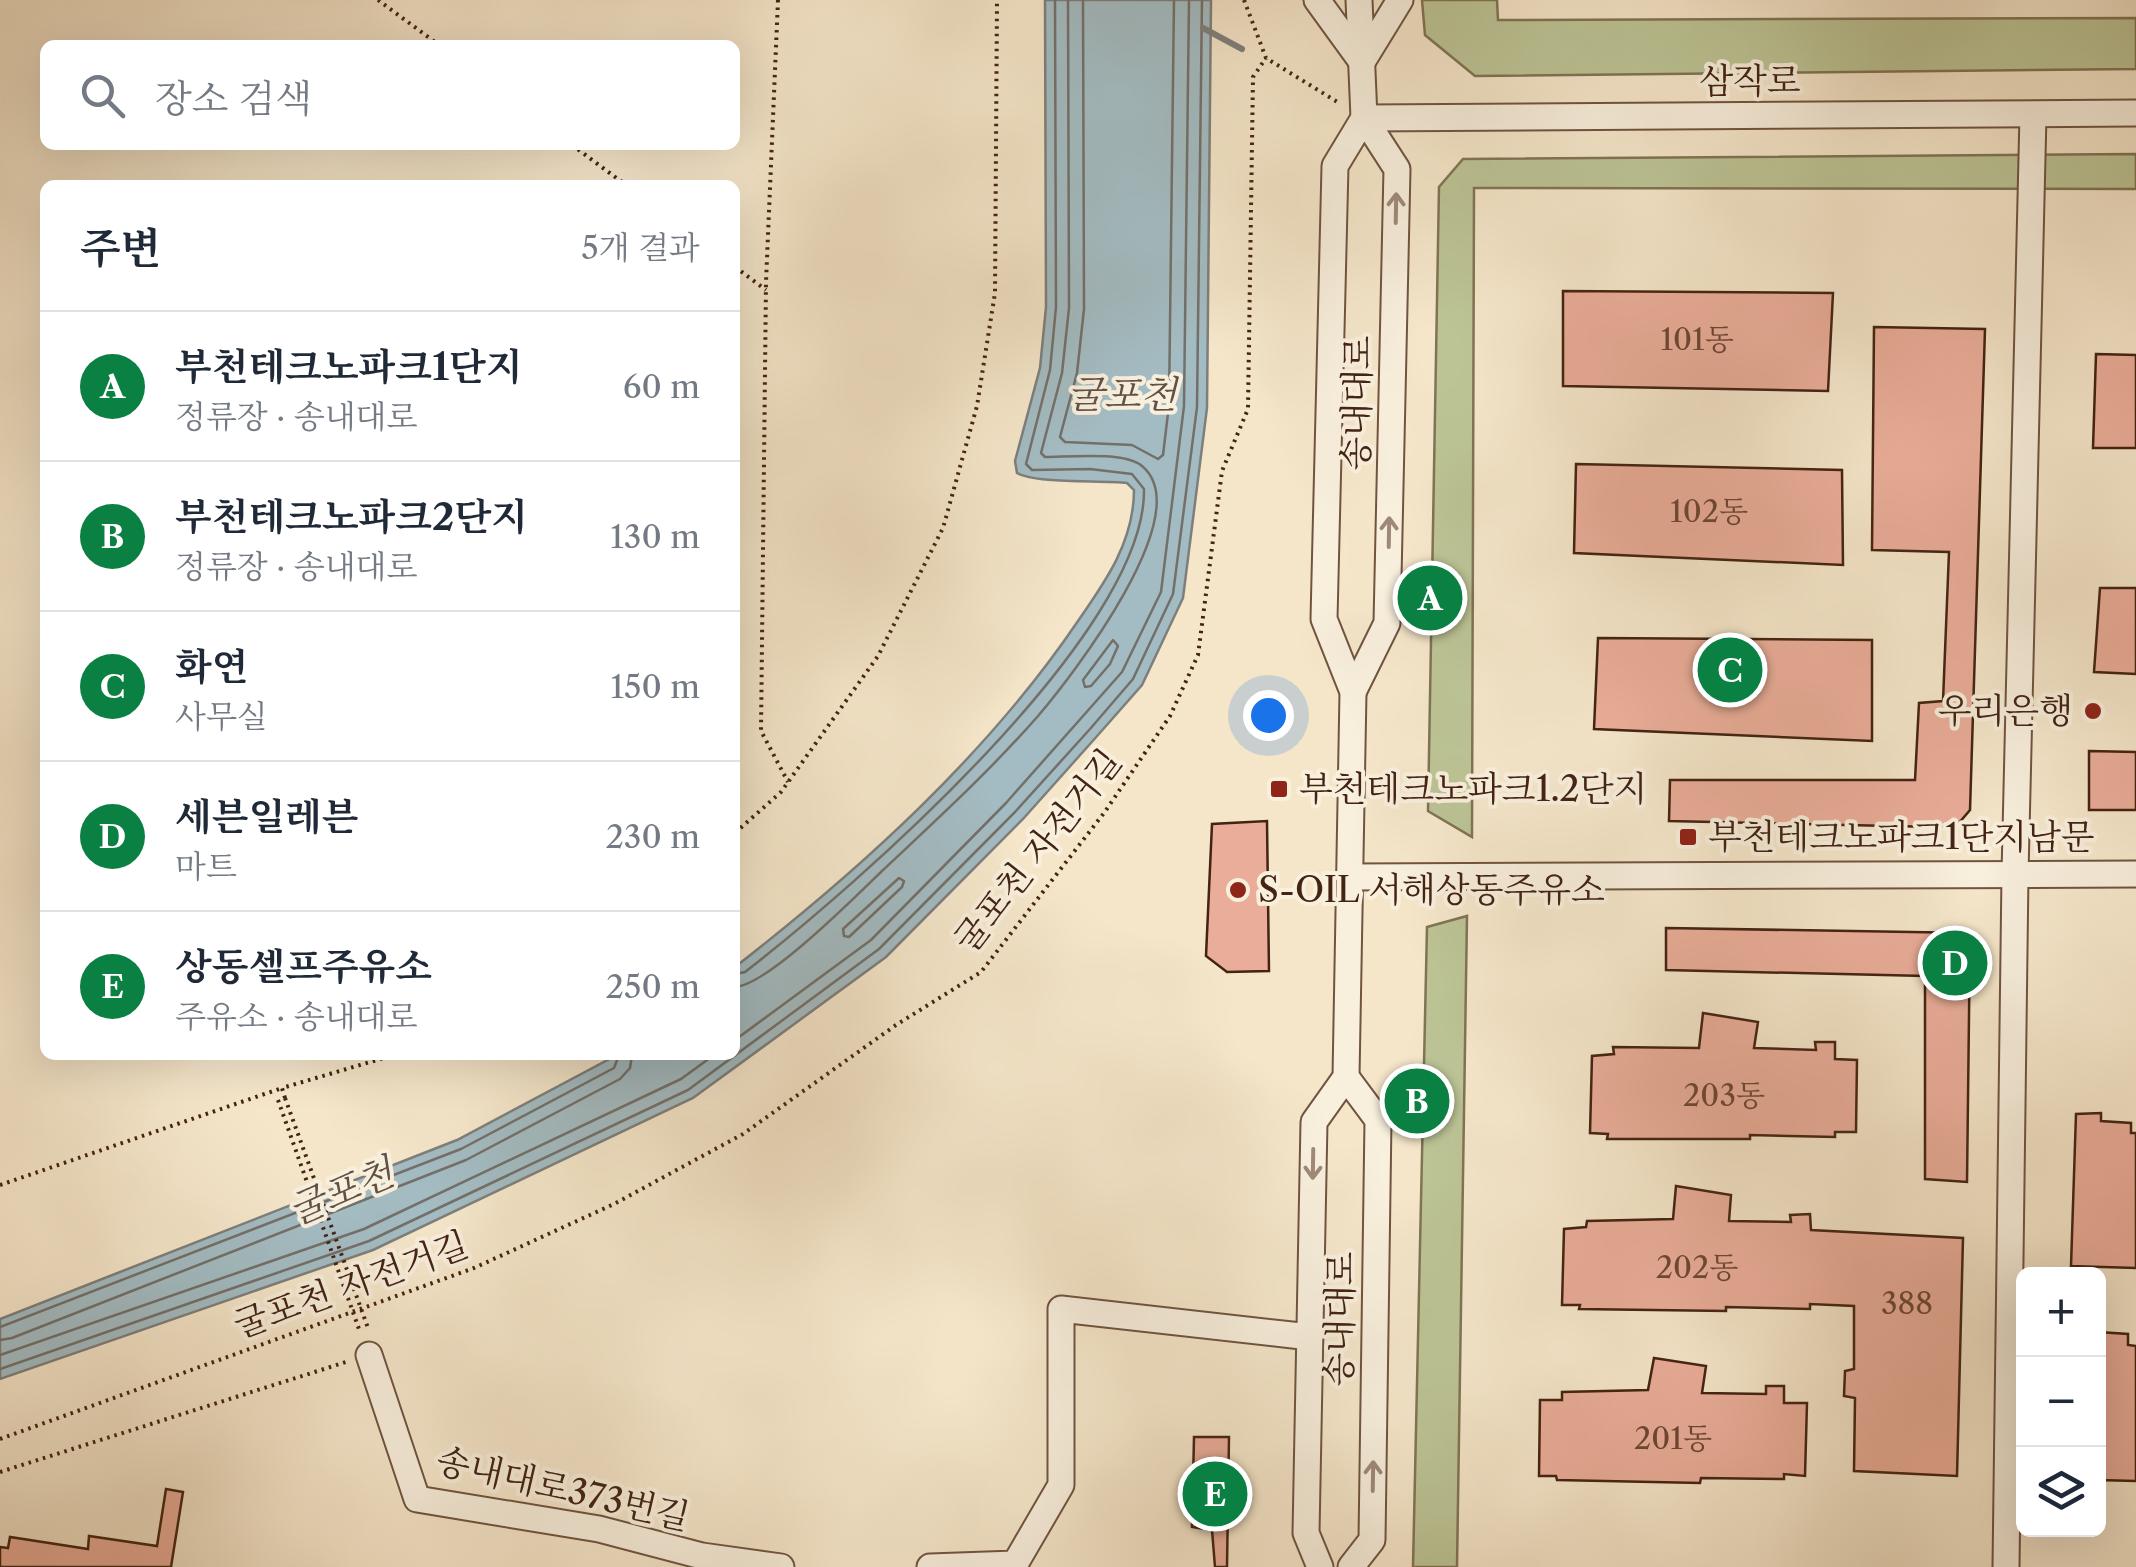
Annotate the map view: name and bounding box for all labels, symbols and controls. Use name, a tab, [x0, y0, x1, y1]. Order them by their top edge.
search box	[40, 40, 740, 150]
street label: 삼작로	[1699, 59, 1801, 102]
icon: search	[75, 68, 130, 123]
text: 장소 검색	[155, 75, 312, 122]
one-way arrow	[1386, 192, 1406, 224]
text: 주변	[80, 222, 161, 274]
text: 5개 결과	[581, 228, 700, 267]
house number: 101동	[1660, 321, 1734, 358]
street label: 송내대로	[1334, 335, 1379, 471]
text: 부천테크노파크1단지	[175, 343, 522, 390]
text: A	[100, 367, 125, 406]
text: 60 m	[623, 367, 700, 406]
water label: 굴포천	[1067, 371, 1179, 418]
text: 정류장 · 송내대로	[175, 397, 417, 436]
text: 부천테크노파크2단지	[175, 493, 528, 540]
house number: 102동	[1670, 493, 1748, 530]
text: B	[101, 517, 124, 556]
text: 130 m	[610, 517, 700, 556]
one-way arrow	[1380, 517, 1398, 550]
text: 정류장 · 송내대로	[175, 547, 417, 586]
pin: A	[1398, 560, 1462, 636]
pin: C	[1698, 632, 1762, 708]
text: 화연	[175, 643, 248, 690]
text: C	[100, 667, 125, 706]
text: 150 m	[611, 667, 700, 706]
place label: 우리은행	[1938, 689, 2073, 732]
your location	[1243, 690, 1294, 741]
text: 사무실	[175, 697, 268, 736]
marker: 우리은행	[2082, 700, 2104, 722]
street label: 굴포천 자전거길	[945, 741, 1130, 961]
place label: 부천테크노파크1.2단지	[1299, 767, 1647, 810]
marker: 부천테크노파크1.2단지	[1268, 778, 1290, 800]
text: 세븐일레븐	[175, 793, 359, 840]
place label: 부천테크노파크1단지남문	[1708, 815, 2095, 858]
text: D	[99, 817, 126, 856]
text: 230 m	[605, 817, 700, 856]
marker: 부천테크노파크1단지남문	[1677, 826, 1699, 848]
text: 마트	[175, 847, 237, 886]
place label: S-OIL 서해상동주유소	[1258, 868, 1605, 911]
marker: S-OIL 서해상동주유소	[1227, 879, 1249, 901]
pin: D	[1922, 926, 1988, 1000]
text: 상동셀프주유소	[175, 943, 432, 990]
text: E	[101, 967, 124, 1006]
text: 250 m	[606, 967, 700, 1006]
text: 주유소 · 송내대로	[175, 997, 417, 1036]
pin: B	[1384, 1064, 1450, 1138]
house number: 203동	[1683, 1077, 1765, 1114]
one-way arrow	[1304, 1146, 1322, 1179]
water label: 굴포천	[281, 1147, 403, 1235]
street label: 굴포천 자전거길	[228, 1222, 474, 1347]
house number: 202동	[1656, 1249, 1738, 1286]
street label: 송내대로	[1317, 1251, 1362, 1387]
map controls	[2016, 1267, 2106, 1537]
button: +	[2016, 1267, 2106, 1357]
house number: 388	[1881, 1285, 1933, 1322]
button: −	[2016, 1357, 2106, 1447]
house number: 201동	[1634, 1420, 1712, 1457]
street label: 송내대로373번길	[432, 1438, 694, 1539]
button: layers	[2016, 1447, 2106, 1537]
pin: E	[1182, 1456, 1248, 1532]
one-way arrow	[1363, 1461, 1382, 1493]

